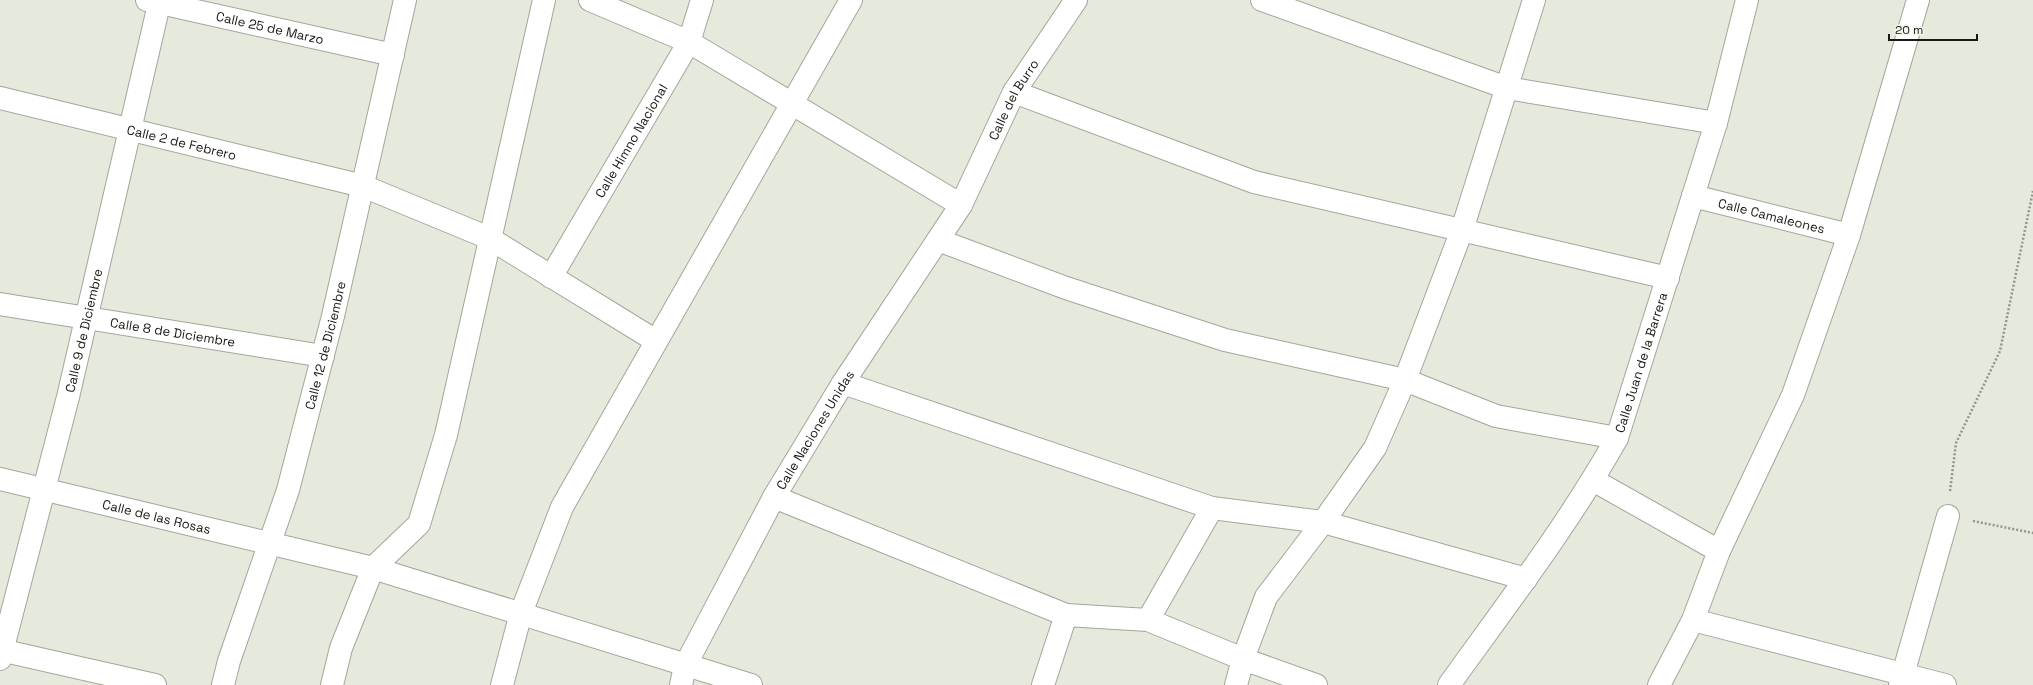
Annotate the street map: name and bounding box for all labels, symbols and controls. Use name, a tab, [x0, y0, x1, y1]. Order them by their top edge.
street label: Calle 25 de Marzo	[214, 7, 325, 48]
scale bar	[1889, 16, 1977, 42]
text: 20 m	[1895, 22, 1923, 38]
street label: Calle del Burro	[984, 56, 1042, 143]
street label: Calle Himno Nacional	[591, 81, 671, 201]
street label: Calle 2 de Febrero	[125, 121, 238, 164]
street label: Calle Camaleones	[1717, 194, 1827, 237]
street label: Calle 9 de Diciembre	[61, 267, 106, 394]
street label: Calle 12 de Diciembre	[301, 279, 349, 411]
street label: Calle Juan de la Barrera	[1611, 290, 1671, 435]
street label: Calle 8 de Diciembre	[109, 313, 237, 350]
street label: Calle Naciones Unidas	[772, 367, 858, 493]
street label: Calle de las Rosas	[101, 495, 213, 538]

